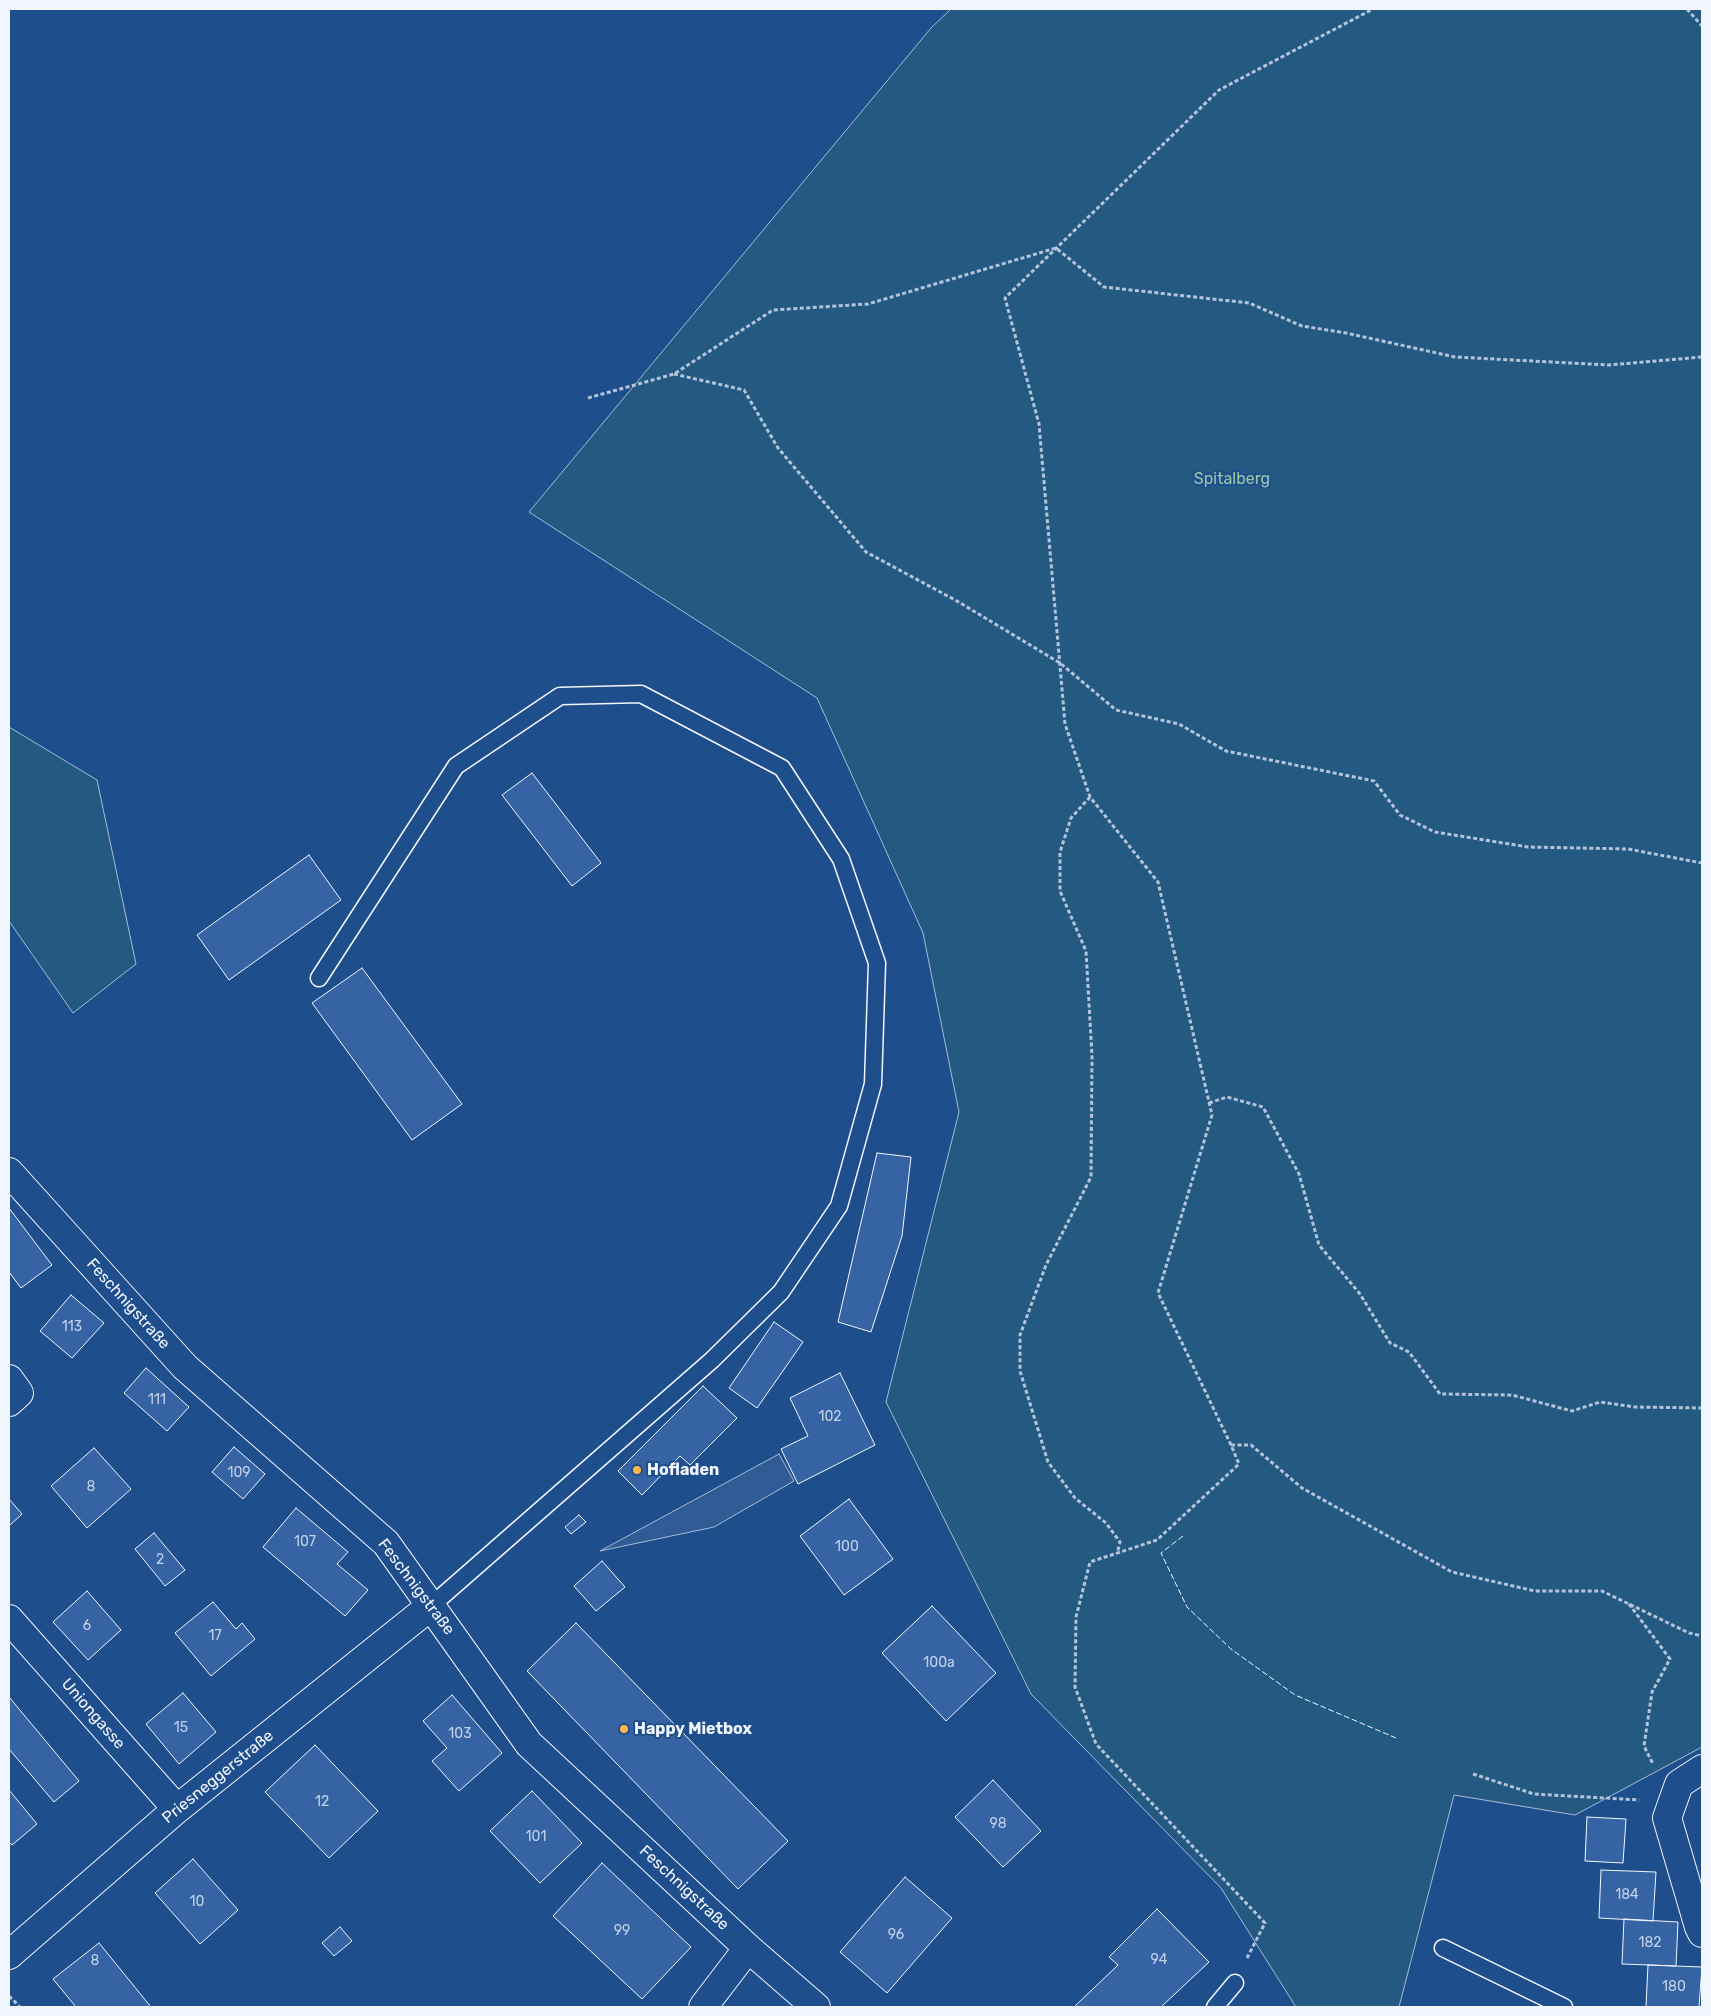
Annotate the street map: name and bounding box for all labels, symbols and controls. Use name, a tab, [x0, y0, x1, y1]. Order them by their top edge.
park label: Spitalberg	[1194, 469, 1270, 489]
street label: Feschnigstraße	[82, 1255, 174, 1353]
house number: 113	[62, 1319, 82, 1335]
house number: 111	[148, 1392, 166, 1408]
house number: 102	[818, 1409, 842, 1425]
place label: Hofladen	[647, 1460, 719, 1480]
marker: Hofladen	[631, 1464, 643, 1476]
house number: 109	[227, 1465, 251, 1481]
house number: 8	[87, 1479, 95, 1495]
house number: 107	[294, 1534, 316, 1550]
street label: Feschnigstraße	[374, 1535, 458, 1639]
house number: 100	[835, 1539, 859, 1555]
house number: 2	[156, 1552, 164, 1568]
house number: 6	[83, 1618, 91, 1634]
house number: 17	[208, 1628, 222, 1644]
house number: 100a	[923, 1655, 955, 1671]
street label: Uniongasse	[57, 1675, 129, 1753]
place label: Happy Mietbox	[634, 1719, 752, 1739]
house number: 15	[174, 1720, 188, 1736]
marker: Happy Mietbox	[618, 1723, 630, 1735]
street label: Priesneggerstraße	[158, 1726, 278, 1828]
house number: 103	[448, 1726, 472, 1742]
house number: 12	[315, 1794, 329, 1810]
house number: 98	[989, 1816, 1007, 1832]
house number: 101	[526, 1829, 546, 1845]
street label: Feschnigstraße	[635, 1842, 733, 1934]
house number: 184	[1615, 1887, 1639, 1903]
house number: 10	[190, 1894, 204, 1910]
house number: 99	[614, 1923, 630, 1939]
house number: 96	[888, 1927, 904, 1943]
house number: 182	[1638, 1935, 1662, 1951]
house number: 94	[1151, 1952, 1167, 1968]
house number: 8	[91, 1953, 99, 1969]
house number: 180	[1662, 1979, 1686, 1995]

